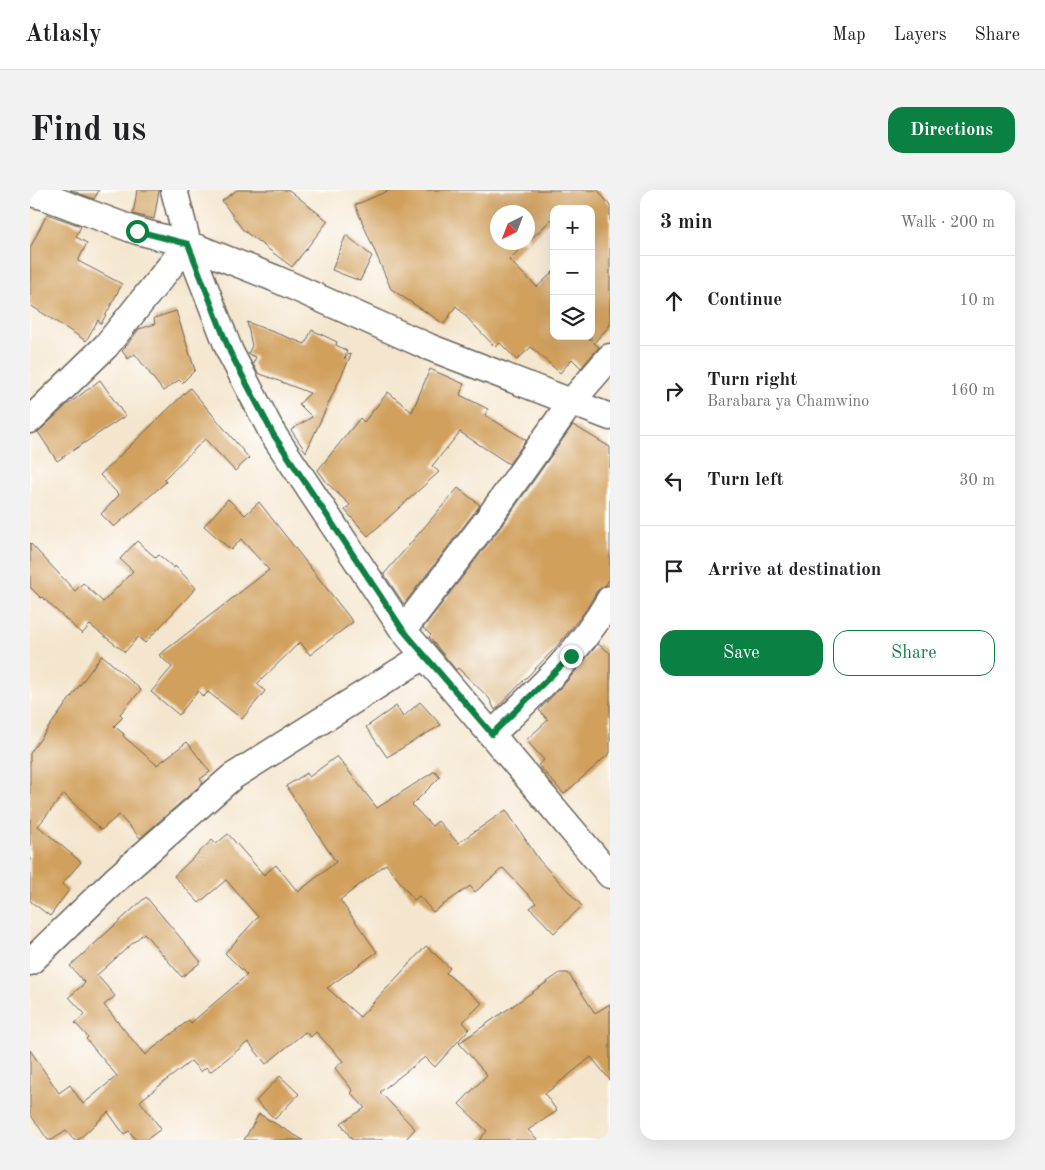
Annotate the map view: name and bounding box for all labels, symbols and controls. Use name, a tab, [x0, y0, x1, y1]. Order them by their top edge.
text: Atlasly	[25, 23, 102, 47]
text: Map	[832, 26, 866, 44]
text: Layers	[894, 26, 946, 44]
text: Share	[974, 26, 1020, 44]
button: Directions	[888, 107, 1015, 153]
text: Find us	[30, 113, 146, 148]
north arrow	[490, 205, 535, 250]
map controls	[550, 205, 595, 340]
button: +	[550, 205, 595, 250]
text: 3 min	[660, 212, 713, 233]
text: Walk · 200 m	[900, 215, 995, 231]
route start	[126, 220, 149, 243]
button: −	[550, 250, 595, 295]
icon: ahead	[660, 287, 688, 315]
text: Continue	[707, 291, 782, 310]
text: 10 m	[959, 293, 995, 309]
button: layers	[550, 295, 595, 340]
text: Turn right	[707, 371, 797, 390]
icon: right	[660, 377, 688, 405]
text: 160 m	[950, 383, 995, 399]
text: Barabara ya Chamwino	[707, 394, 869, 410]
icon: left	[660, 467, 688, 495]
text: Turn left	[707, 471, 784, 490]
text: 30 m	[959, 473, 995, 489]
icon: arrive	[660, 557, 688, 585]
text: Arrive at destination	[707, 561, 881, 580]
button: Save	[660, 630, 823, 676]
button: Share	[833, 630, 995, 676]
route end	[560, 645, 583, 668]

